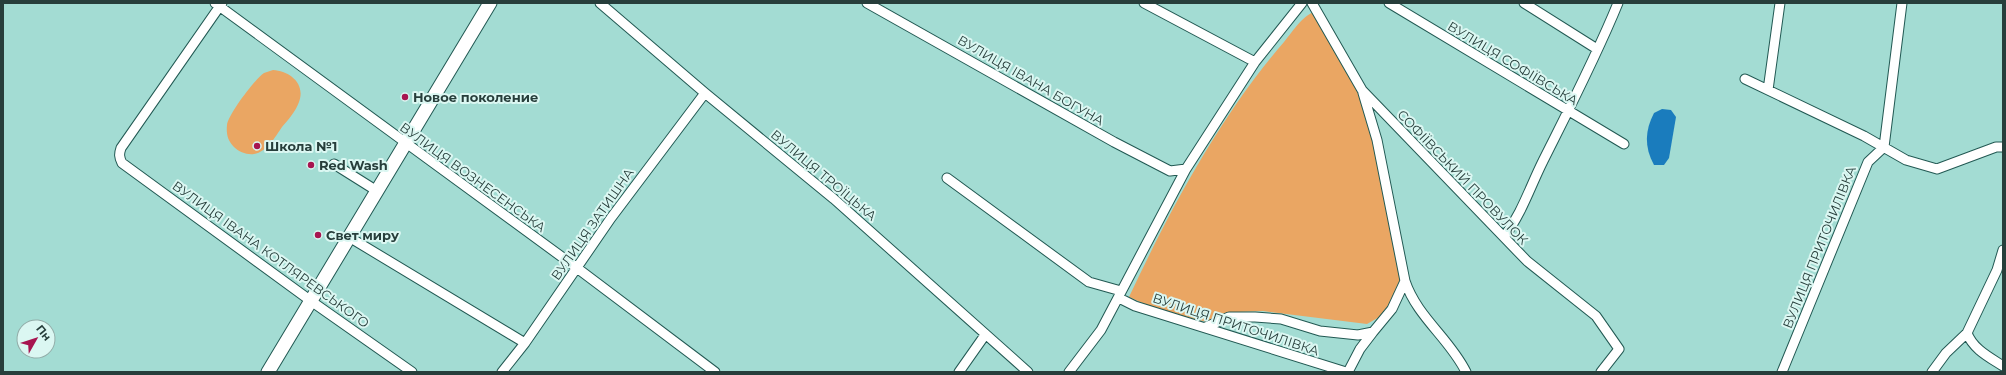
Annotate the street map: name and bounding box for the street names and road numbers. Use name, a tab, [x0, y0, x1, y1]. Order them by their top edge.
street label: ВУЛИЦЯ СОФІЇВСЬКА	[1445, 18, 1581, 108]
street label: ВУЛИЦЯ ІВАНА БОГУНА	[955, 31, 1107, 129]
street label: СОФІЇВСЬКИЙ ПРОВУЛОК	[1394, 106, 1532, 248]
street label: ВУЛИЦЯ ВОЗНЕСЕНСЬКА	[397, 119, 549, 235]
street label: ВУЛИЦЯ ТРОЇЦЬКА	[768, 126, 880, 224]
street label: ВУЛИЦЯ ПРИТОЧИЛІВКА	[1779, 163, 1859, 331]
street label: ВУЛИЦЯ ЗАТИШНА	[547, 165, 637, 283]
street label: ВУЛИЦЯ ІВАНА КОТЛЯРЕВСЬКОГО	[169, 177, 373, 331]
street label: ВУЛИЦЯ ПРИТОЧИЛІВКА	[1151, 289, 1322, 359]

